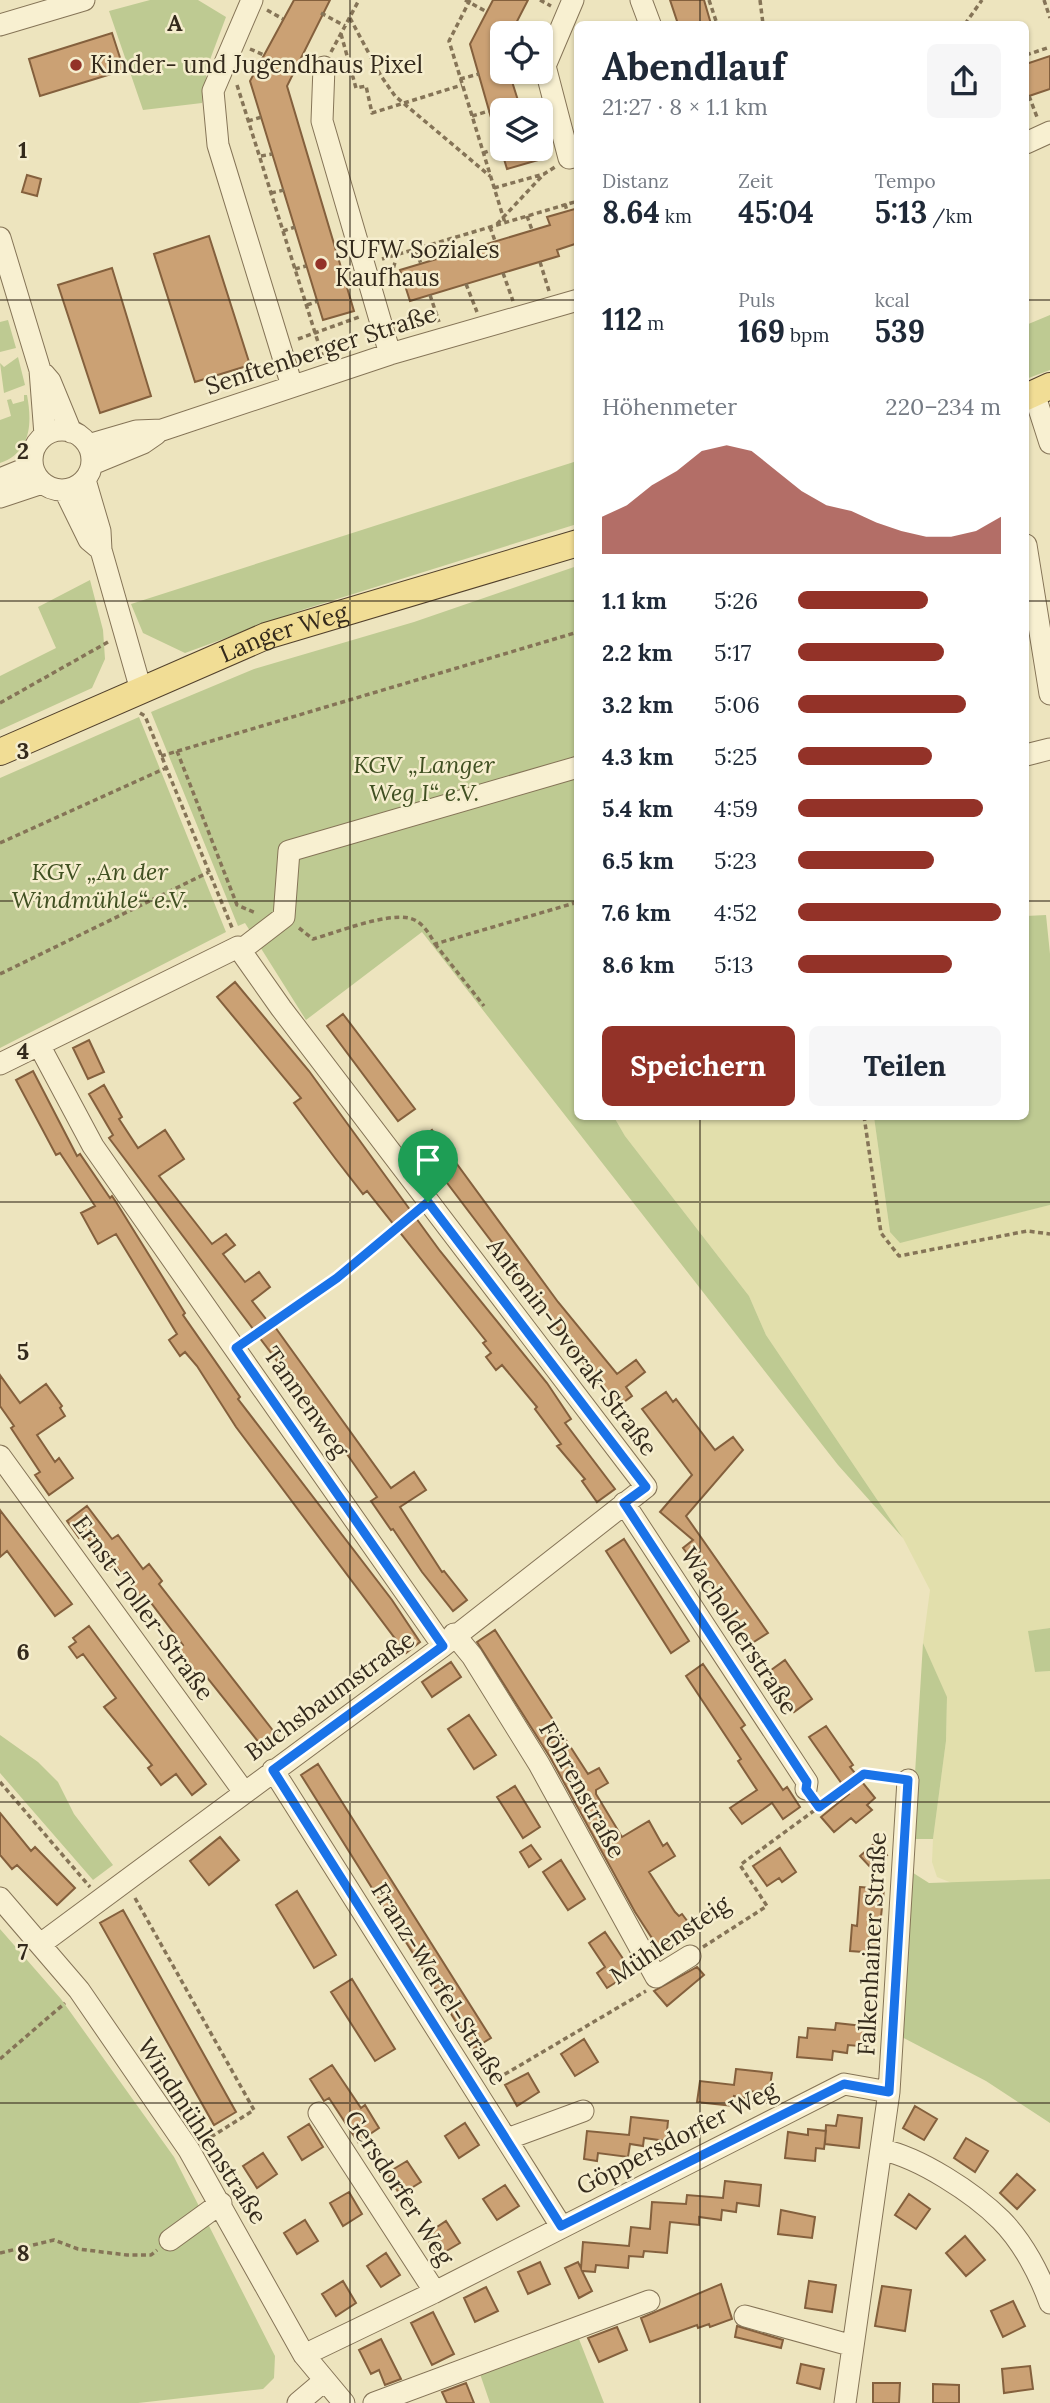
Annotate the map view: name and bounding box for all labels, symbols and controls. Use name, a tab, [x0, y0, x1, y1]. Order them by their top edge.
text: A	[167, 8, 183, 37]
map controls	[490, 21, 553, 161]
button: locate	[490, 21, 553, 84]
text: Abendlauf	[602, 42, 786, 90]
button: share	[927, 44, 1001, 118]
place label: Kinder- und Jugendhaus Pixel	[90, 49, 423, 80]
marker: Kinder- und Jugendhaus Pixel	[68, 57, 84, 73]
text: 21:27 · 8 × 1.1 km	[602, 92, 768, 121]
button: layers	[490, 98, 553, 161]
text: 1	[18, 135, 28, 164]
text: Distanz	[602, 169, 669, 193]
text: Zeit	[738, 169, 773, 193]
text: Tempo	[875, 169, 936, 193]
text: 8.64	[602, 193, 660, 231]
text: 45:04	[738, 193, 814, 231]
text: 5:13	[875, 193, 927, 231]
text: km	[660, 204, 692, 228]
text: /km	[927, 204, 973, 228]
place label: SUFW Soziales Kaufhaus	[335, 234, 500, 293]
marker: SUFW Soziales Kaufhaus	[313, 256, 329, 272]
text: Puls	[738, 288, 775, 312]
text: kcal	[875, 288, 910, 312]
street label: Senftenberger Straße	[201, 297, 440, 402]
text: 112	[602, 300, 642, 338]
text: m	[642, 311, 664, 335]
text: 169	[738, 312, 785, 350]
text: 539	[875, 312, 925, 350]
text: bpm	[785, 323, 829, 347]
text: Höhenmeter	[602, 392, 737, 421]
text: 220–234 m	[885, 392, 1001, 421]
text: 2	[17, 436, 29, 465]
text: 1.1 km	[602, 586, 667, 615]
text: 5:26	[714, 586, 758, 615]
street label: Langer Weg	[215, 596, 352, 669]
text: 2.2 km	[602, 638, 673, 667]
text: 5:17	[714, 638, 751, 667]
text: 3.2 km	[602, 690, 673, 719]
text: 5:06	[714, 690, 760, 719]
text: 3	[17, 736, 29, 765]
text: 4.3 km	[602, 742, 674, 771]
text: 5:25	[714, 742, 757, 771]
park label: KGV „Langer Weg I“ e.V.	[353, 749, 495, 808]
text: 5.4 km	[602, 794, 673, 823]
text: 4:59	[714, 794, 758, 823]
text: 6.5 km	[602, 846, 674, 875]
text: 5:23	[714, 846, 757, 875]
park label: KGV „An der Windmühle“ e.V.	[12, 856, 188, 915]
text: 7.6 km	[602, 898, 671, 927]
text: 4:52	[714, 898, 757, 927]
text: 8.6 km	[602, 950, 675, 979]
text: 5:13	[714, 950, 753, 979]
button: Speichern	[602, 1026, 795, 1106]
button: Teilen	[809, 1026, 1001, 1106]
text: 4	[17, 1036, 29, 1065]
pin	[398, 1130, 458, 1202]
icon: arrive	[409, 1141, 447, 1179]
street label: Antonin-Dvorak-Straße	[480, 1231, 665, 1462]
text: 5	[17, 1337, 29, 1366]
street label: Tannenweg	[257, 1340, 356, 1464]
street label: Ernst-Toller-Straße	[66, 1509, 221, 1706]
street label: Wacholderstraße	[674, 1541, 805, 1720]
street label: Buchsbaumstraße	[239, 1624, 420, 1767]
text: 6	[16, 1637, 30, 1666]
street label: Föhrenstraße	[532, 1716, 633, 1863]
street label: Falkenhainer Straße	[850, 1831, 893, 2057]
street label: Franz-Werfel-Straße	[365, 1877, 514, 2091]
street label: Mühlensteig	[604, 1888, 736, 1991]
text: 7	[18, 1937, 29, 1966]
street label: Windmühlenstraße	[131, 2032, 274, 2230]
street label: Göppersdorfer Weg	[571, 2073, 783, 2202]
street label: Gersdorfer Weg	[338, 2104, 461, 2272]
text: 8	[16, 2238, 30, 2267]

